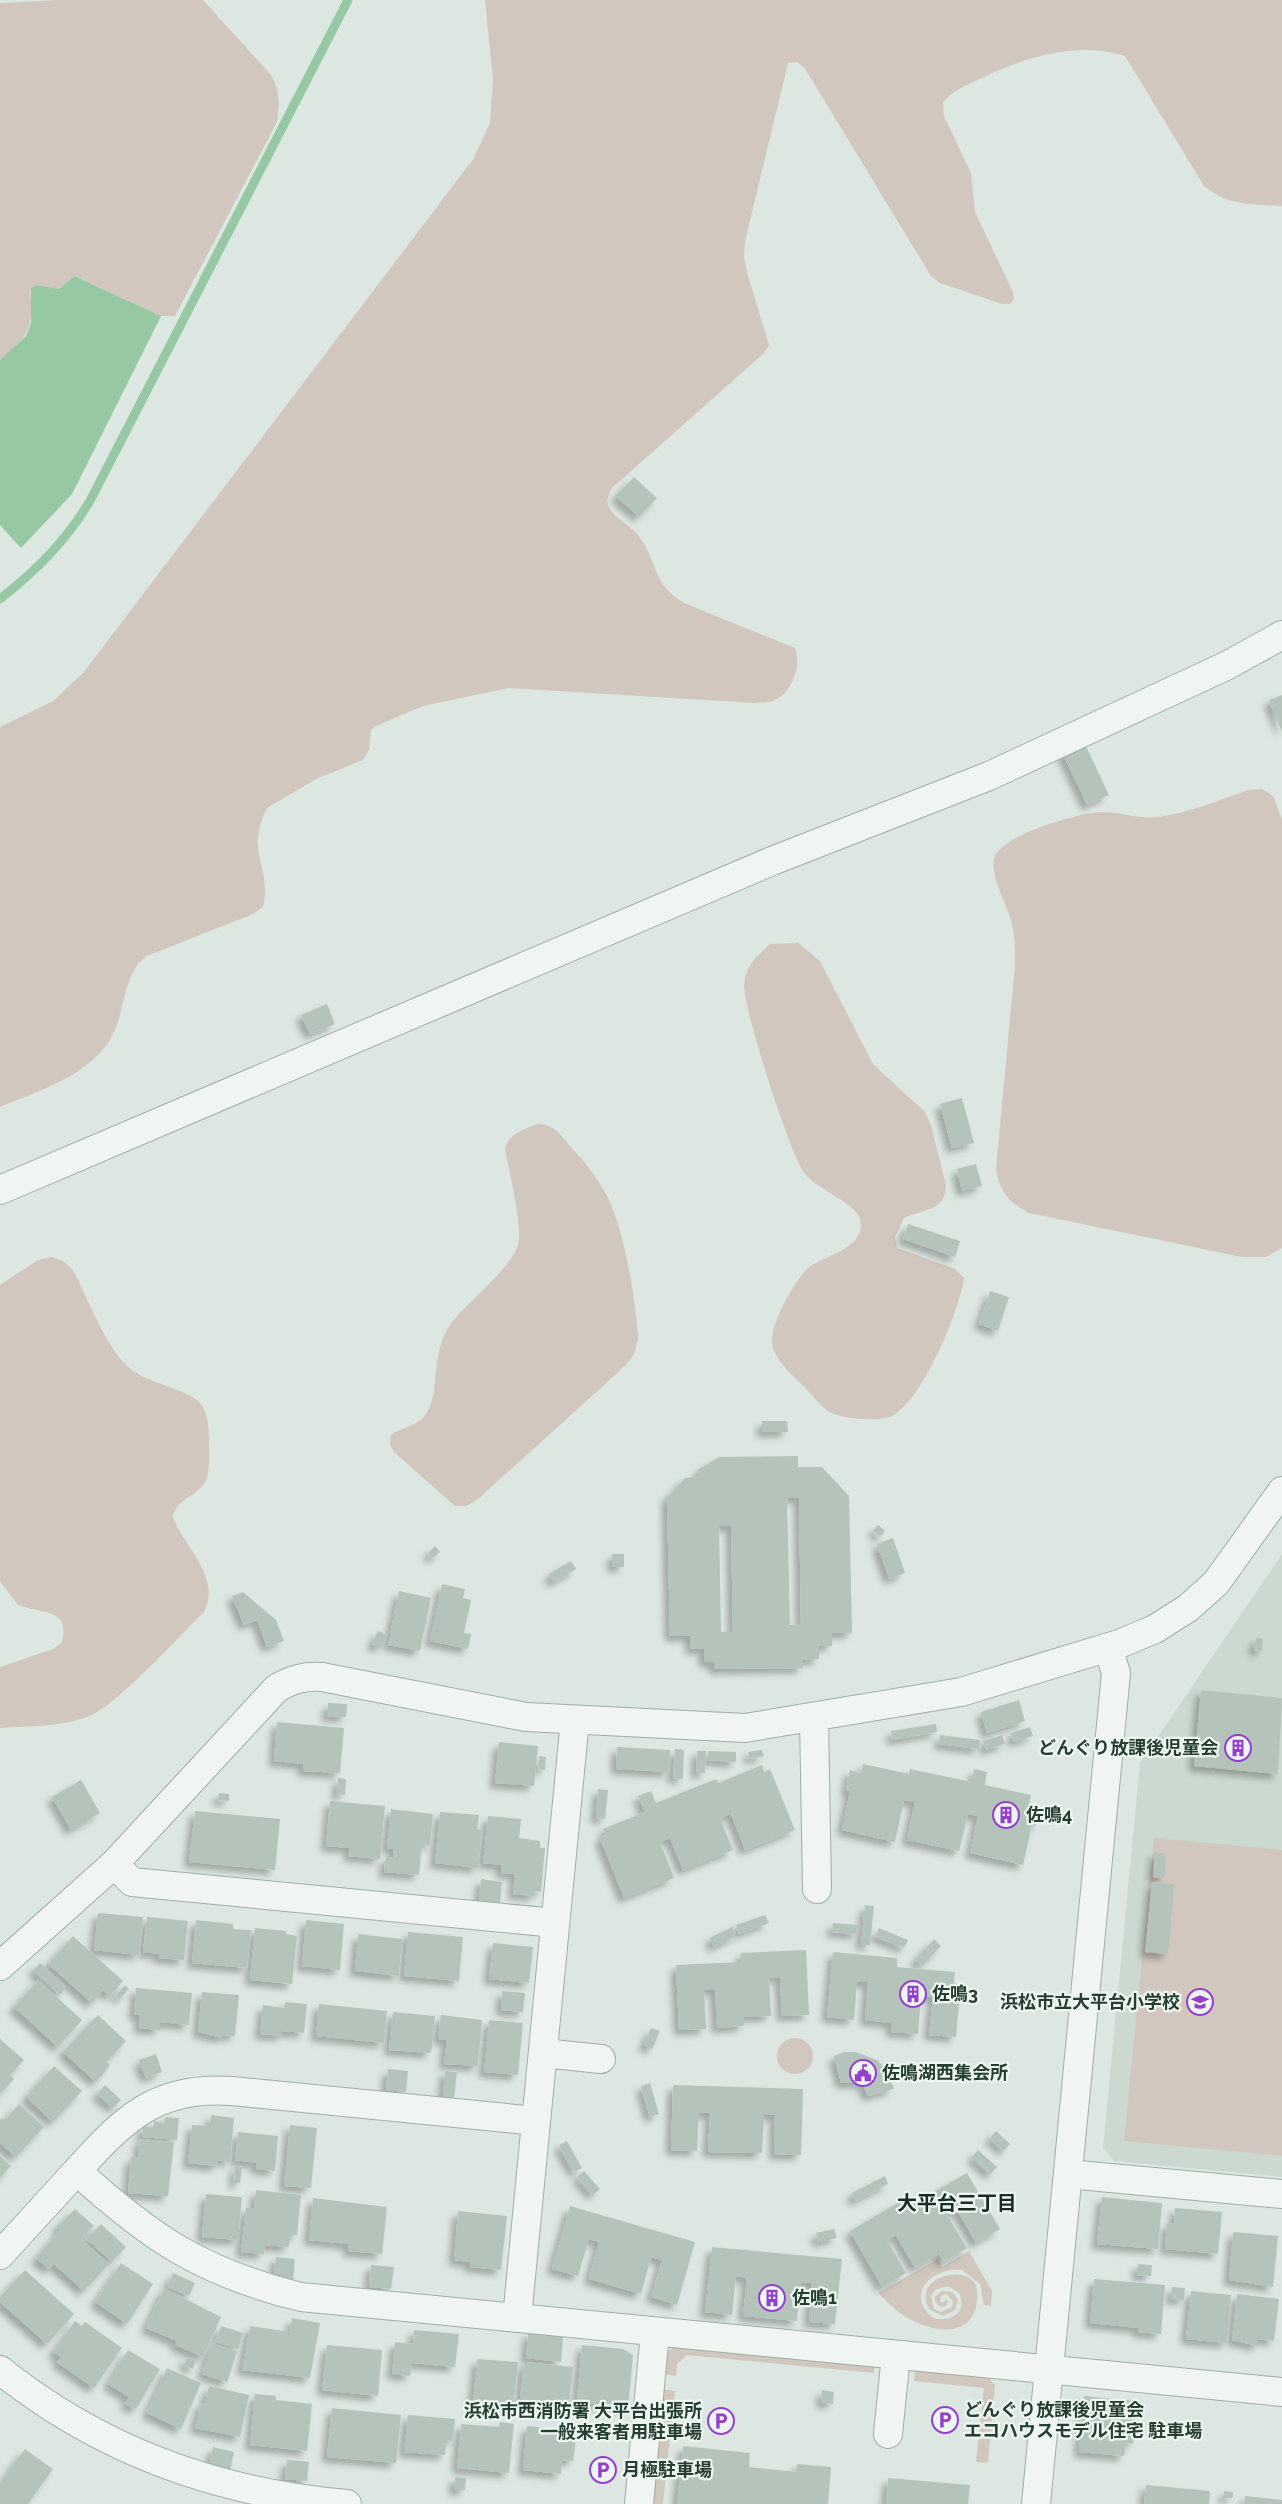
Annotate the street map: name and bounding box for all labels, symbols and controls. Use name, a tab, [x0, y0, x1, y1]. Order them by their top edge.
building icon: どんぐり放課後児童会	[1223, 1733, 1253, 1763]
place label: どんぐり放課後児童会	[1038, 1737, 1218, 1758]
building icon: 佐鳴4	[991, 1800, 1021, 1830]
place label: 佐鳴4	[1026, 1804, 1072, 1825]
building icon: 佐鳴3	[898, 1979, 928, 2009]
place label: 佐鳴3	[932, 1983, 978, 2004]
school or university icon: 浜松市立大平台小学校	[1185, 1987, 1215, 2017]
place label: 浜松市立大平台小学校	[1000, 1991, 1180, 2012]
public building icon: 佐鳴湖西集会所	[848, 2058, 878, 2088]
place label: 佐鳴湖西集会所	[882, 2062, 1008, 2083]
district label: 大平台三丁目	[897, 2191, 1017, 2215]
building icon: 佐鳴1	[757, 2283, 787, 2313]
place label: 佐鳴1	[792, 2287, 837, 2308]
place label: どんぐり放課後児童会 エコハウスモデル住宅 駐車場	[964, 2399, 1202, 2441]
place label: 浜松市西消防署 大平台出張所 一般来客者用駐車場	[464, 2400, 702, 2442]
parking icon: どんぐり放課後児童会 エコハウスモデル住宅 駐車場	[930, 2405, 960, 2435]
parking icon: 浜松市西消防署 大平台出張所 一般来客者用駐車場	[706, 2406, 736, 2436]
parking icon: 月極駐車場	[588, 2455, 618, 2485]
place label: 月極駐車場	[622, 2459, 712, 2480]

